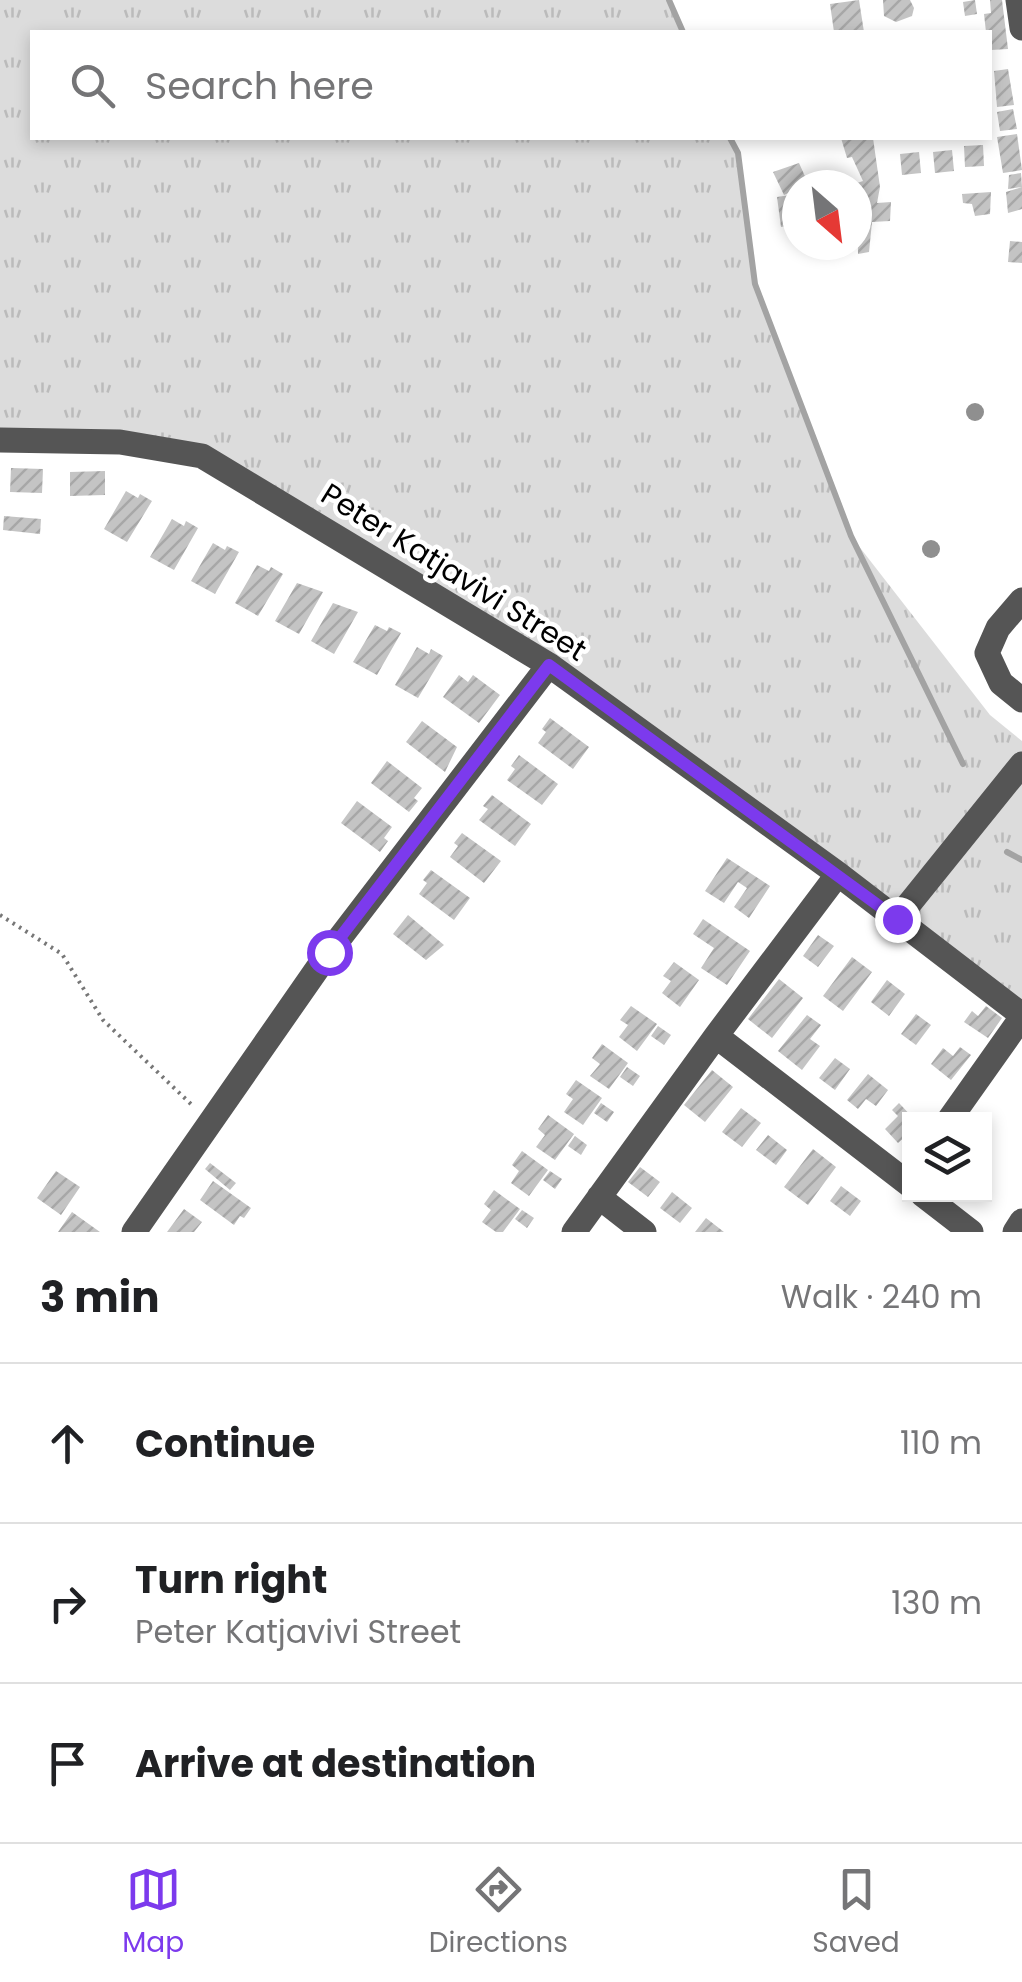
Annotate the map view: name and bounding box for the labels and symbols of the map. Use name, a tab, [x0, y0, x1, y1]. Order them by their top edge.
north arrow	[782, 170, 872, 260]
street label: Peter Katjavivi Street	[313, 473, 595, 671]
route end	[875, 897, 921, 943]
route start	[307, 930, 353, 976]

